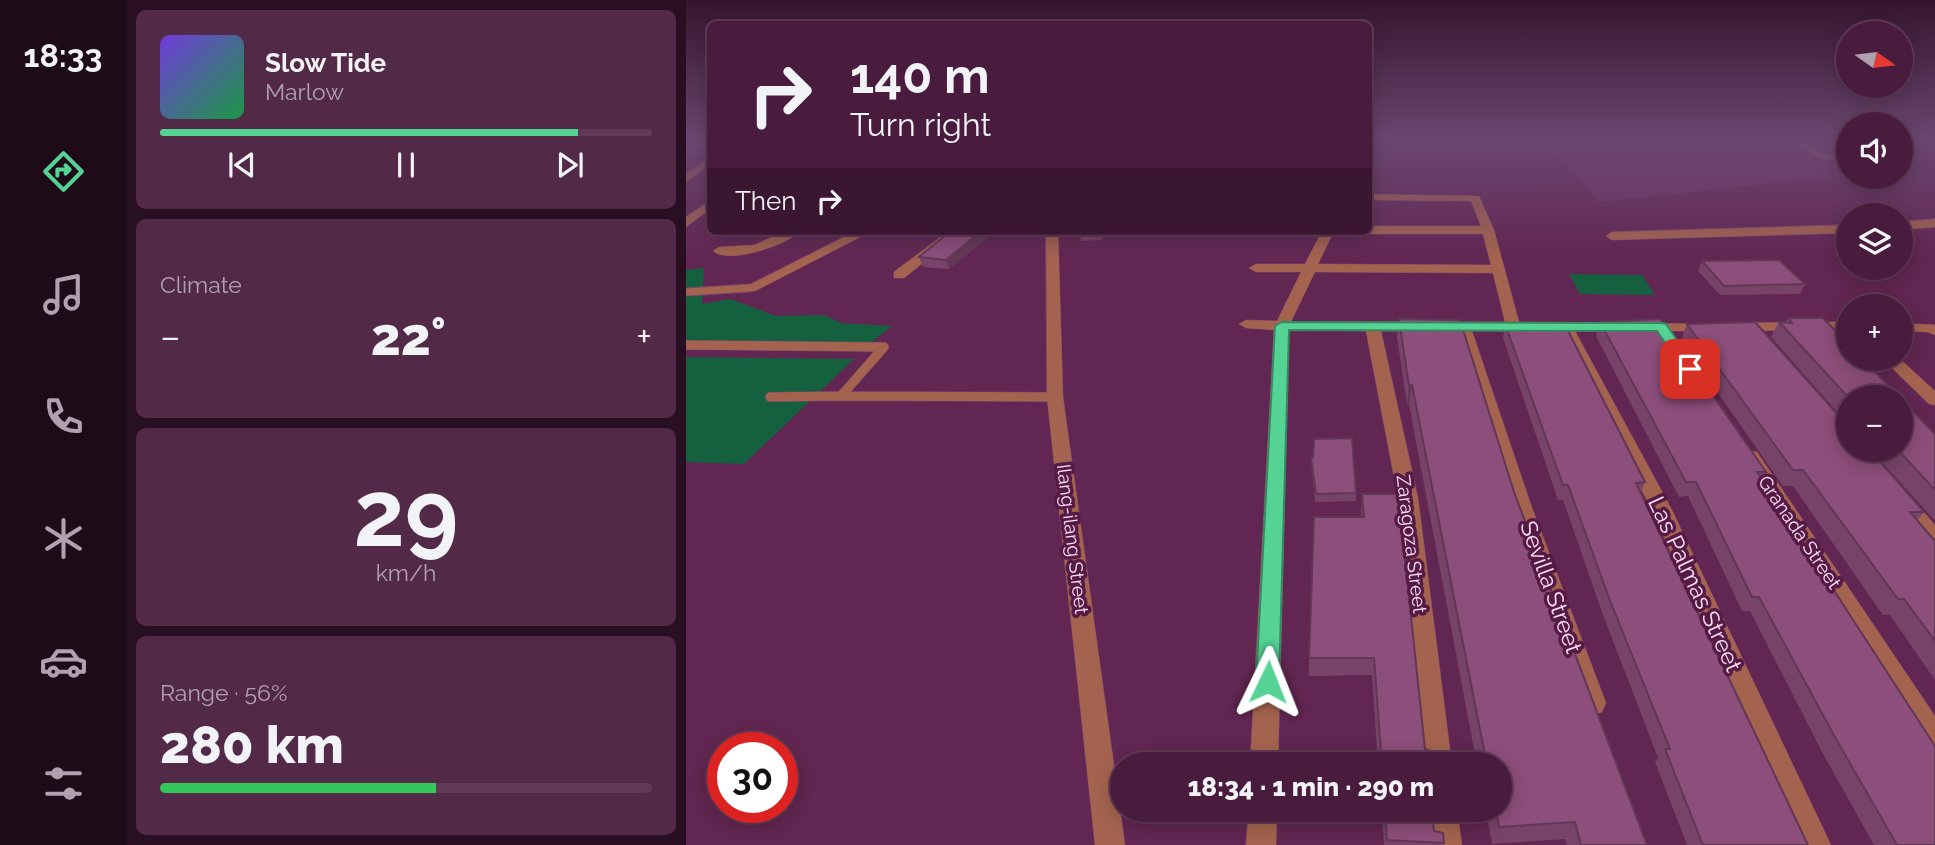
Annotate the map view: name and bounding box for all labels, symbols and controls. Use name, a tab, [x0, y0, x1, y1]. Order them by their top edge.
north arrow	[1836, 21, 1913, 98]
map controls	[1836, 21, 1913, 462]
text: 18:33	[24, 37, 102, 74]
text: 140 m	[850, 47, 990, 104]
text: Slow Tide	[265, 48, 386, 78]
icon: right	[735, 49, 826, 140]
text: Marlow	[265, 78, 344, 105]
text: Turn right	[850, 106, 991, 143]
button: sound	[1836, 112, 1913, 189]
icon: previous	[223, 146, 261, 184]
icon: pause	[387, 146, 425, 184]
icon: next	[551, 146, 589, 184]
icon: directions	[39, 147, 88, 196]
icon: right	[810, 182, 848, 220]
text: Then	[735, 186, 796, 216]
button: layers	[1836, 203, 1913, 280]
icon: music	[39, 270, 88, 319]
text: Climate	[160, 271, 242, 298]
button: +	[1836, 294, 1913, 371]
text: 22°	[371, 306, 446, 367]
text: −	[160, 314, 180, 359]
text: +	[636, 314, 652, 359]
pin	[1660, 339, 1720, 399]
icon: arrive	[1671, 350, 1709, 388]
button: −	[1836, 385, 1913, 462]
icon: phone	[39, 392, 88, 441]
text: 29	[354, 460, 458, 567]
street label: Ilang-ilang Street	[1053, 463, 1093, 616]
street label: Granada Street	[1754, 471, 1846, 593]
street label: Zaragoza Street	[1393, 473, 1431, 615]
street label: Las Palmas Street	[1643, 492, 1748, 676]
icon: climate	[39, 514, 88, 563]
street label: Sevilla Street	[1515, 517, 1588, 657]
text: km/h	[376, 559, 436, 586]
icon: car	[39, 637, 88, 686]
position arrow	[1231, 645, 1305, 719]
text: Range · 56%	[160, 679, 287, 706]
text: 280 km	[160, 714, 344, 775]
speed limit sign: 30	[707, 732, 798, 823]
icon: filters	[39, 759, 88, 808]
text: 18:34 · 1 min · 290 m	[1188, 772, 1434, 802]

